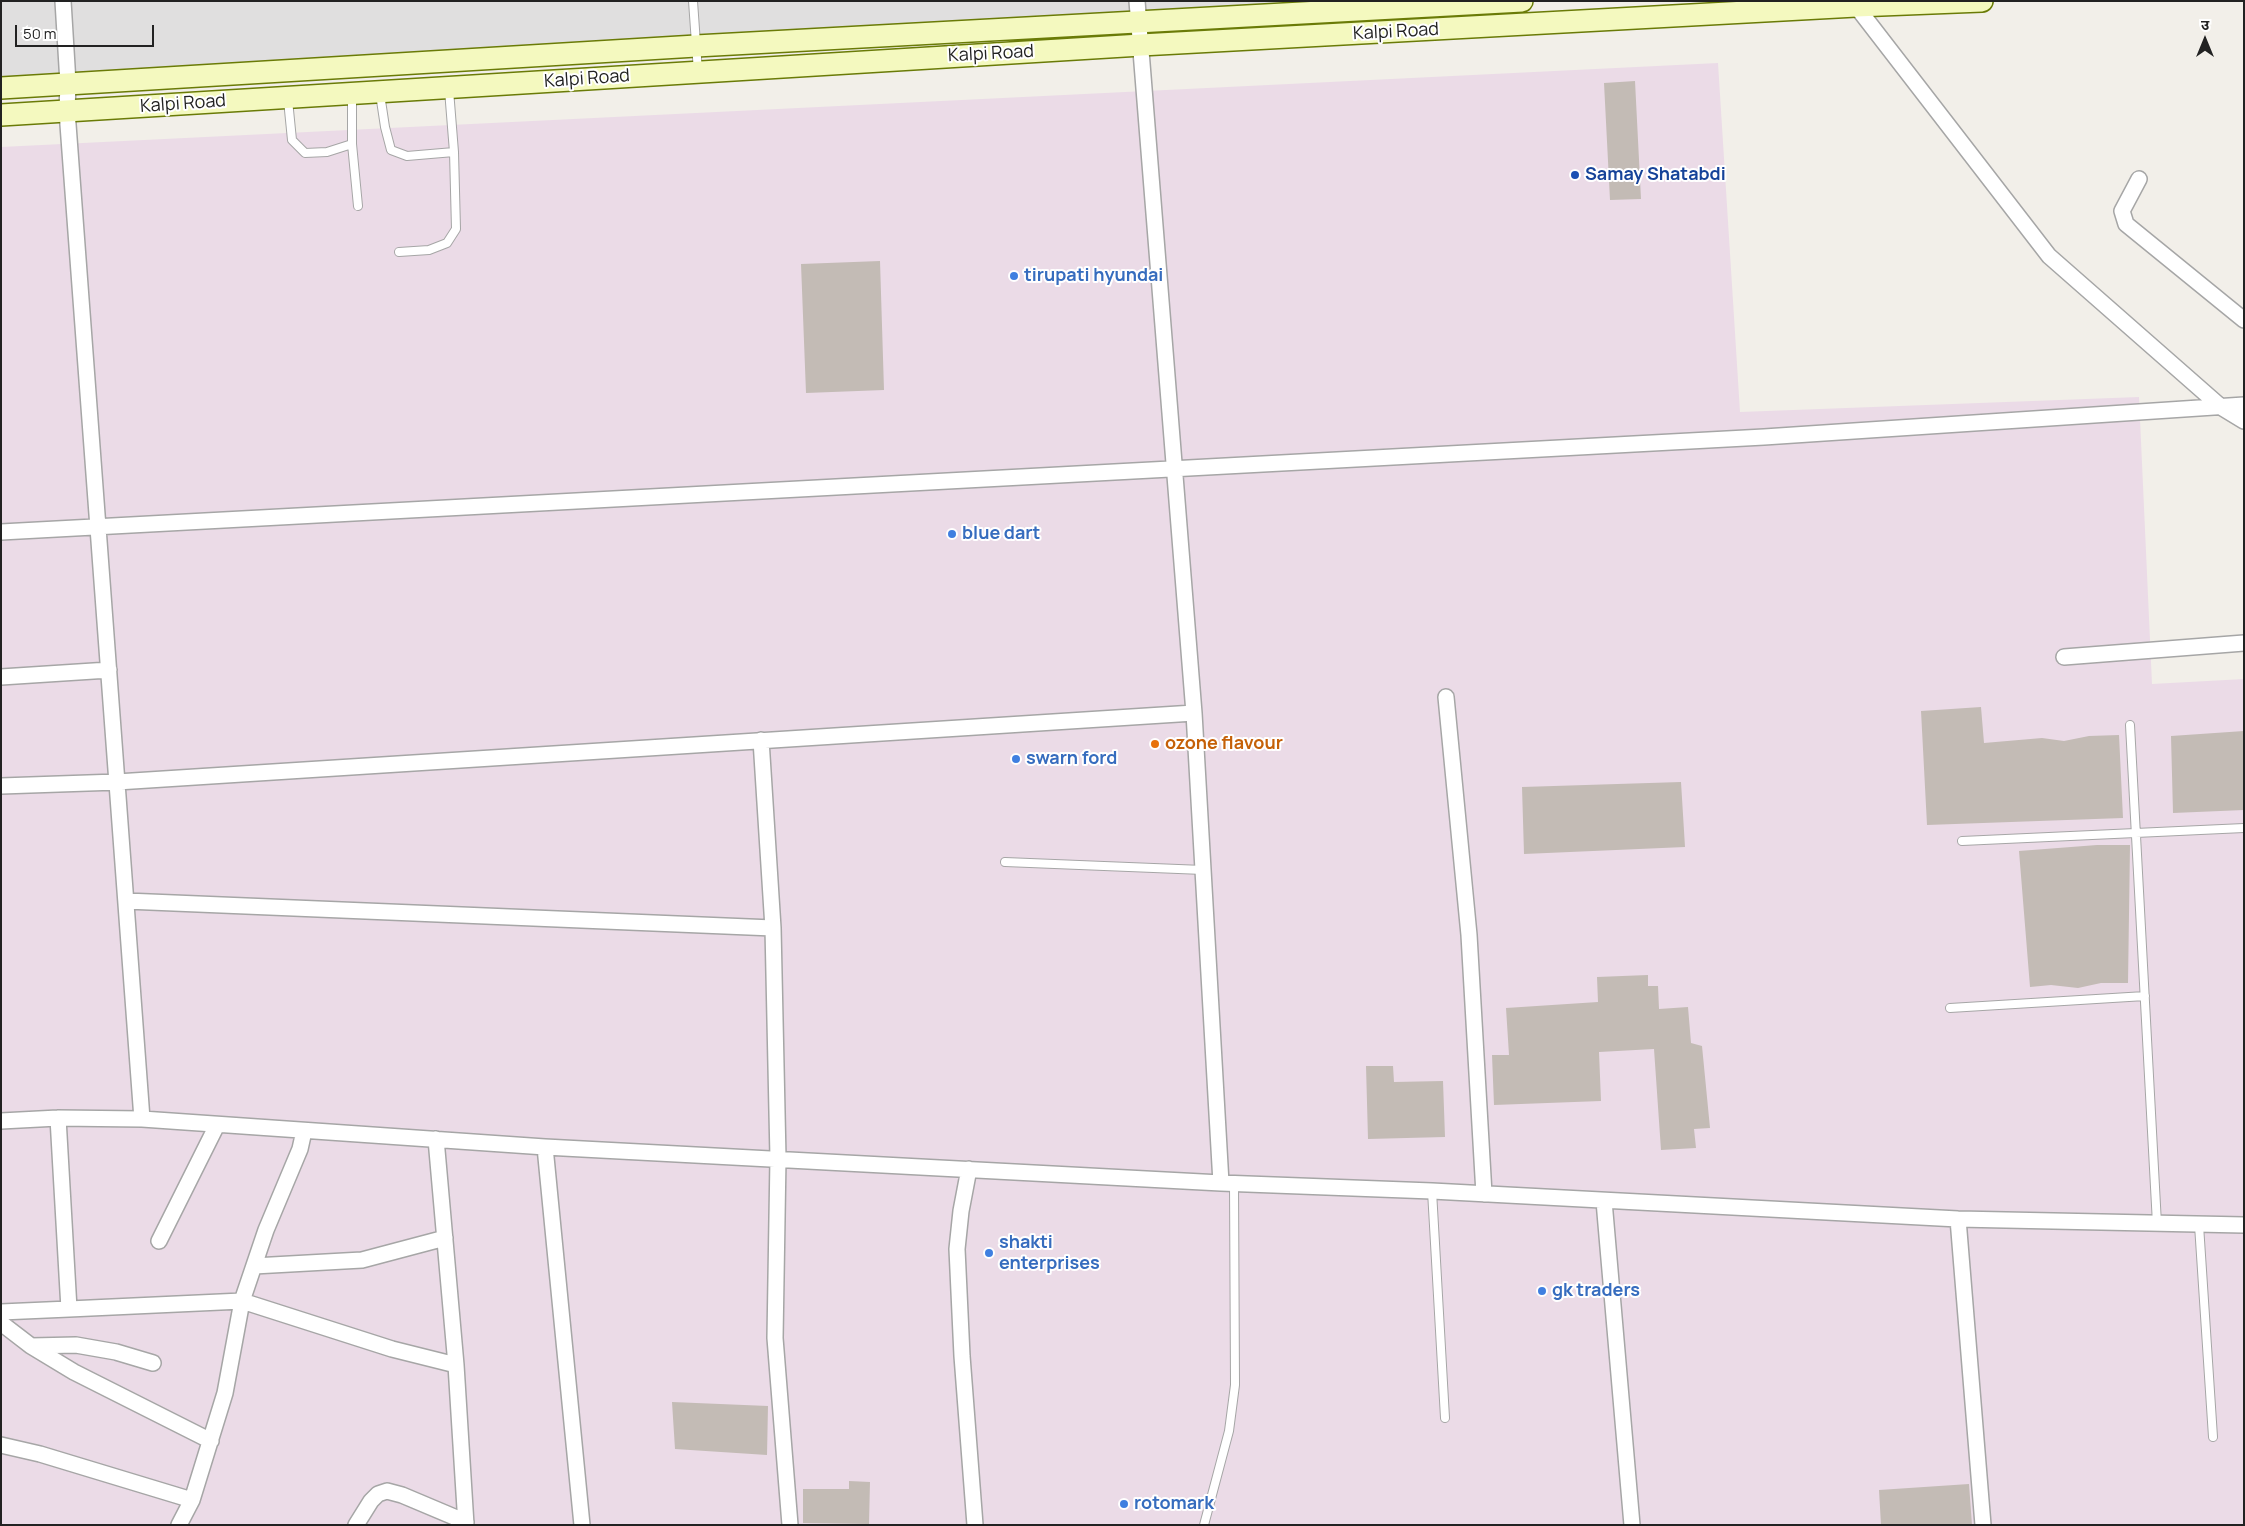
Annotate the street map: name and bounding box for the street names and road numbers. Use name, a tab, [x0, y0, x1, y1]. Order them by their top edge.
street label: Kalpi Road	[1352, 19, 1440, 45]
street label: Kalpi Road	[947, 41, 1035, 67]
street label: Kalpi Road	[543, 65, 631, 93]
street label: Kalpi Road	[139, 90, 227, 118]

